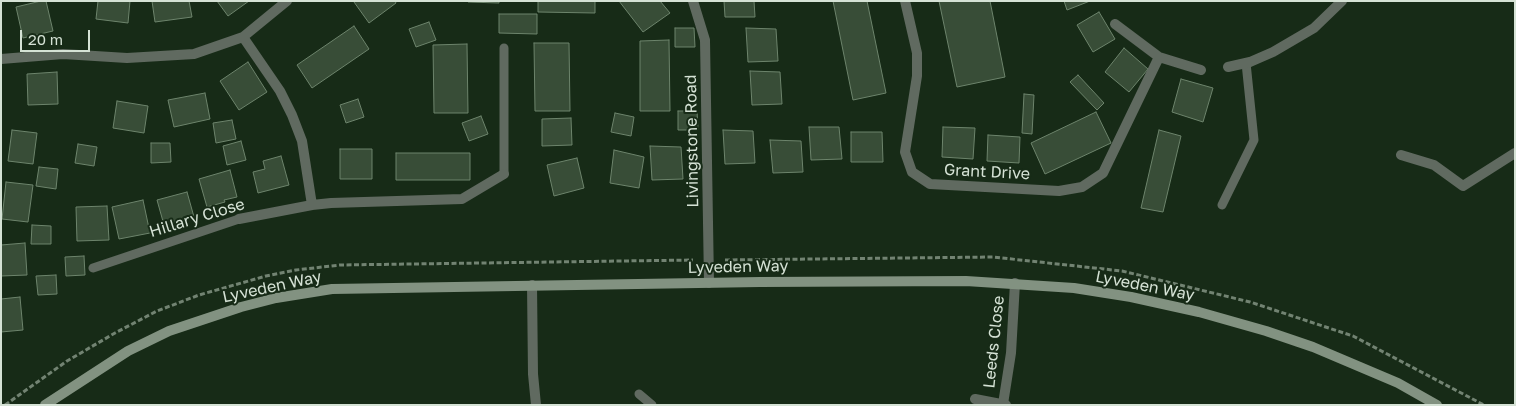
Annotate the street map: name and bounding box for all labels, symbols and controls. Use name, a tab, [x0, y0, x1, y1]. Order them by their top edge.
scale bar	[22, 20, 92, 52]
text: 20 m	[28, 30, 63, 48]
street label: Livingstone Road	[681, 74, 703, 208]
street label: Grant Drive	[943, 160, 1031, 184]
street label: Hillary Close	[147, 194, 247, 242]
street label: Lyveden Way	[688, 257, 788, 277]
street label: Lyveden Way	[221, 267, 323, 307]
street label: Lyveden Way	[1094, 267, 1196, 305]
street label: Leeds Close	[980, 295, 1008, 389]

